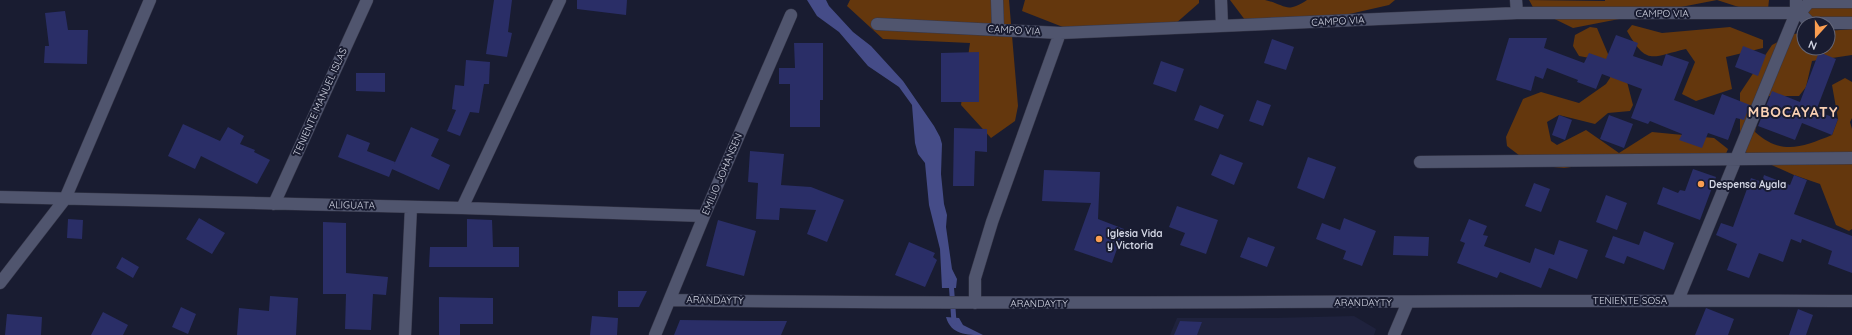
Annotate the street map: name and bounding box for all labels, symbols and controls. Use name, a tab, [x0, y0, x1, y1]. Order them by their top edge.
street label: CAMPO VIA	[1635, 7, 1689, 20]
street label: CAMPO VIA	[1311, 13, 1365, 29]
north arrow	[1796, 16, 1836, 56]
street label: CAMPO VIA	[987, 22, 1041, 38]
text: N	[1806, 37, 1819, 53]
street label: TENIENTE MANUEL ISLAS	[290, 45, 350, 158]
district label: MBOCAYATY	[1748, 103, 1838, 121]
street label: EMILIO JOHANSEN	[699, 131, 745, 217]
place label: Despensa Ayala	[1709, 178, 1786, 191]
marker: Despensa Ayala	[1696, 179, 1706, 189]
street label: ALIGUATA	[329, 198, 376, 212]
place label: Iglesia Vida y Victoria	[1107, 227, 1163, 252]
marker: Iglesia Vida y Victoria	[1094, 234, 1104, 244]
street label: ARANDAYTY	[686, 293, 744, 307]
street label: TENIENTE SOSA	[1593, 294, 1668, 307]
street label: ARANDAYTY	[1334, 296, 1392, 309]
street label: ARANDAYTY	[1010, 297, 1068, 310]

